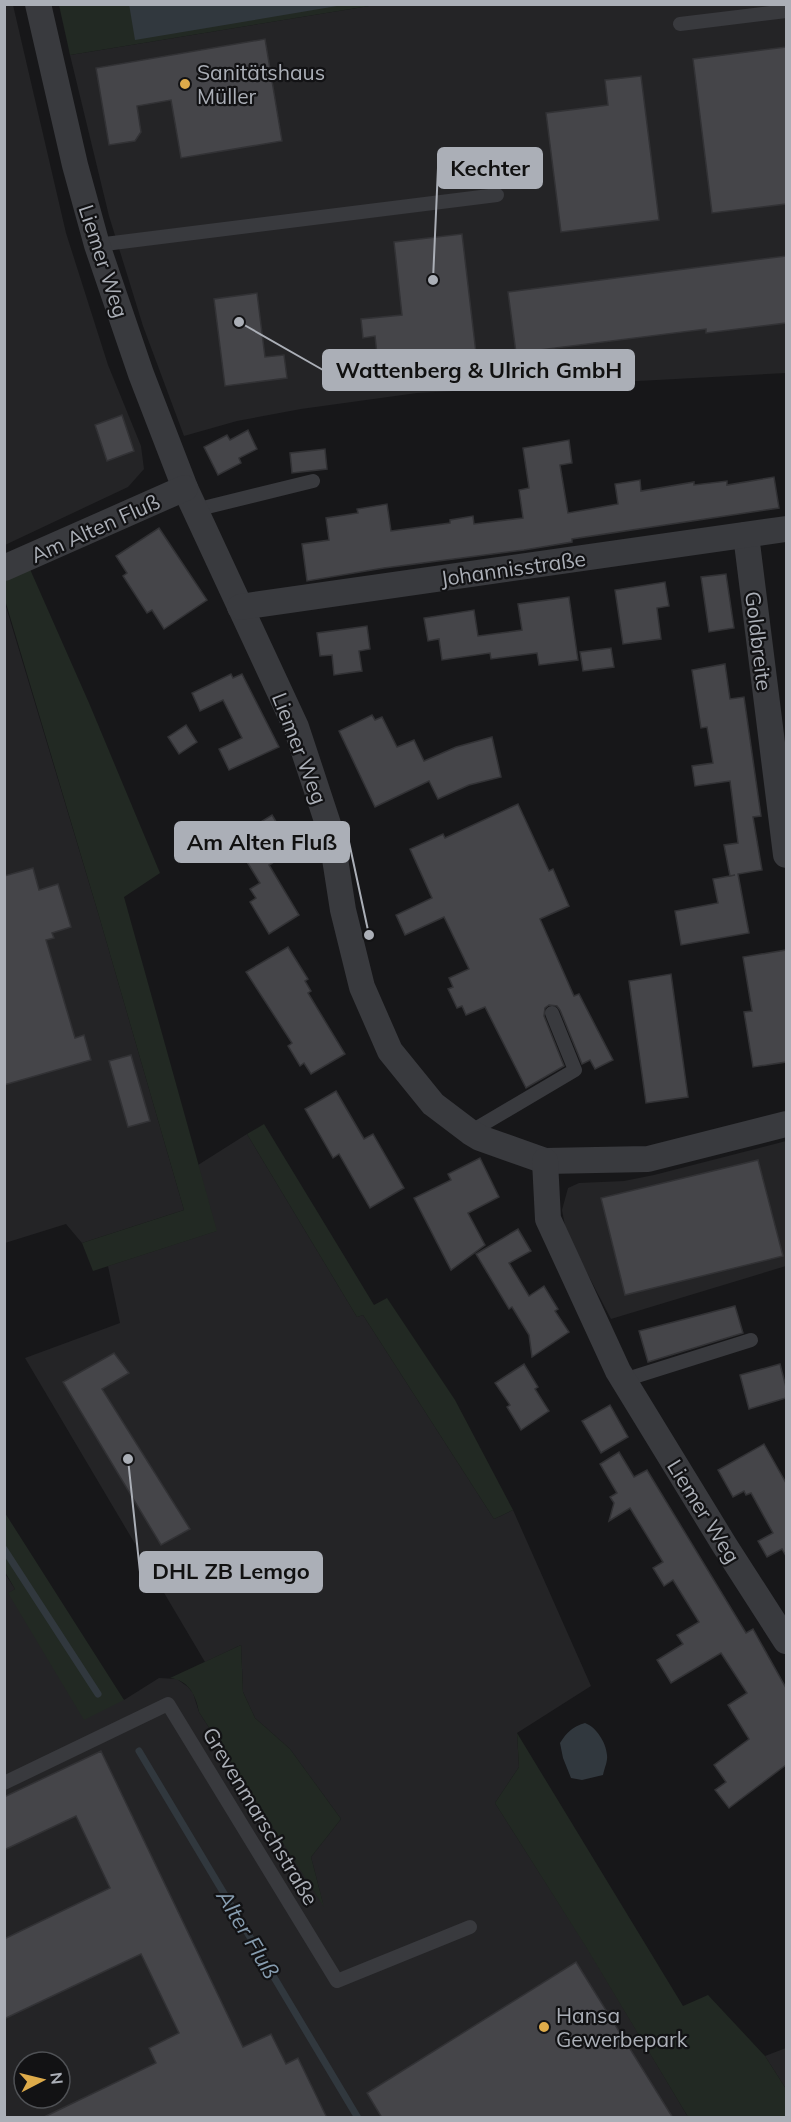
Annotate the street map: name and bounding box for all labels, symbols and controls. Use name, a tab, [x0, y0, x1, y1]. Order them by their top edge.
place label: Sanitätshaus Müller	[197, 59, 325, 109]
marker: Sanitätshaus Müller	[178, 77, 192, 91]
callout: Kechter	[438, 148, 542, 188]
text: Kechter	[450, 154, 530, 182]
street label: Liemer Weg	[74, 201, 134, 321]
callout: Wattenberg & Ulrich GmbH	[323, 350, 634, 390]
text: Wattenberg & Ulrich GmbH	[336, 356, 622, 384]
street label: Am Alten Fluß	[26, 488, 164, 568]
street label: Johannisstraße	[439, 545, 587, 591]
street label: Goldbreite	[740, 590, 778, 692]
street label: Liemer Weg	[267, 689, 333, 807]
callout: Am Alten Fluß	[175, 822, 349, 862]
text: Am Alten Fluß	[187, 828, 337, 856]
street label: Liemer Weg	[662, 1454, 746, 1568]
callout: DHL ZB Lemgo	[140, 1552, 322, 1592]
text: DHL ZB Lemgo	[152, 1557, 310, 1585]
street label: Grevenmarschstraße	[198, 1722, 324, 1910]
water label: Alter Fluß	[210, 1884, 286, 1984]
place label: Hansa Gewerbepark	[556, 2002, 688, 2052]
marker: Hansa Gewerbepark	[537, 2020, 551, 2034]
north arrow	[12, 2050, 72, 2110]
text: N	[46, 2071, 68, 2085]

